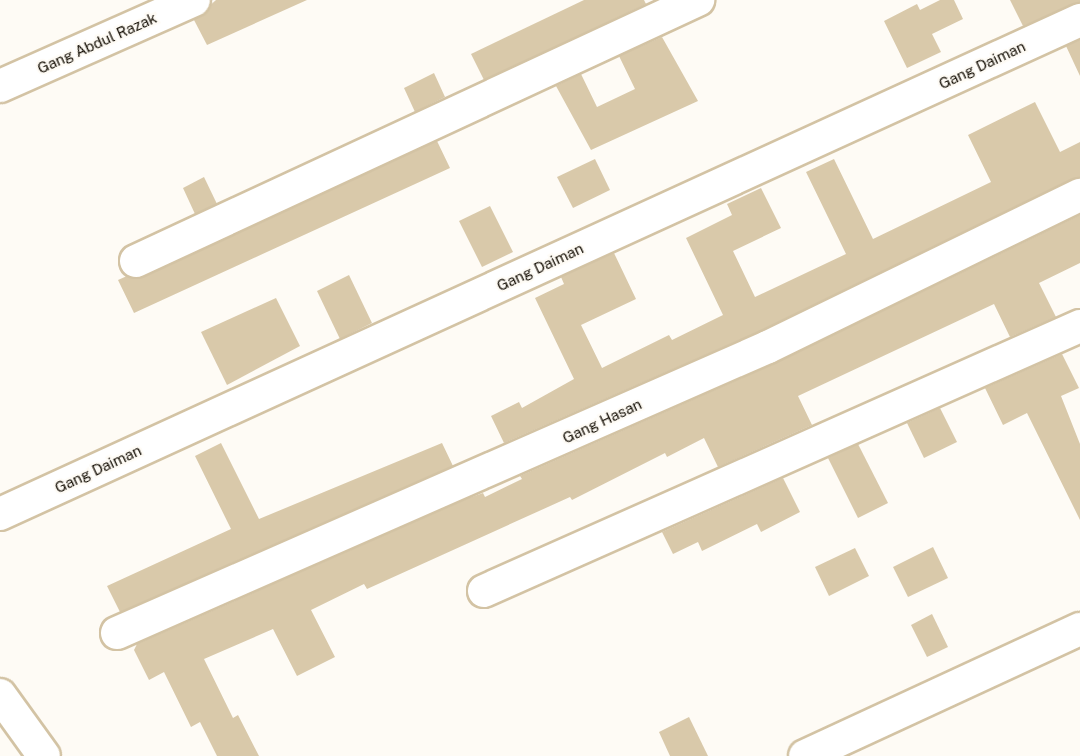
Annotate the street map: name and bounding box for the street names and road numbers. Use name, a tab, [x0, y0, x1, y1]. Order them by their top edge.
street label: Gang Abdul Razak	[35, 9, 159, 77]
street label: Gang Daiman	[936, 37, 1028, 93]
street label: Gang Daiman	[494, 239, 586, 295]
street label: Gang Hasan	[560, 395, 644, 447]
street label: Gang Daiman	[52, 441, 144, 497]

